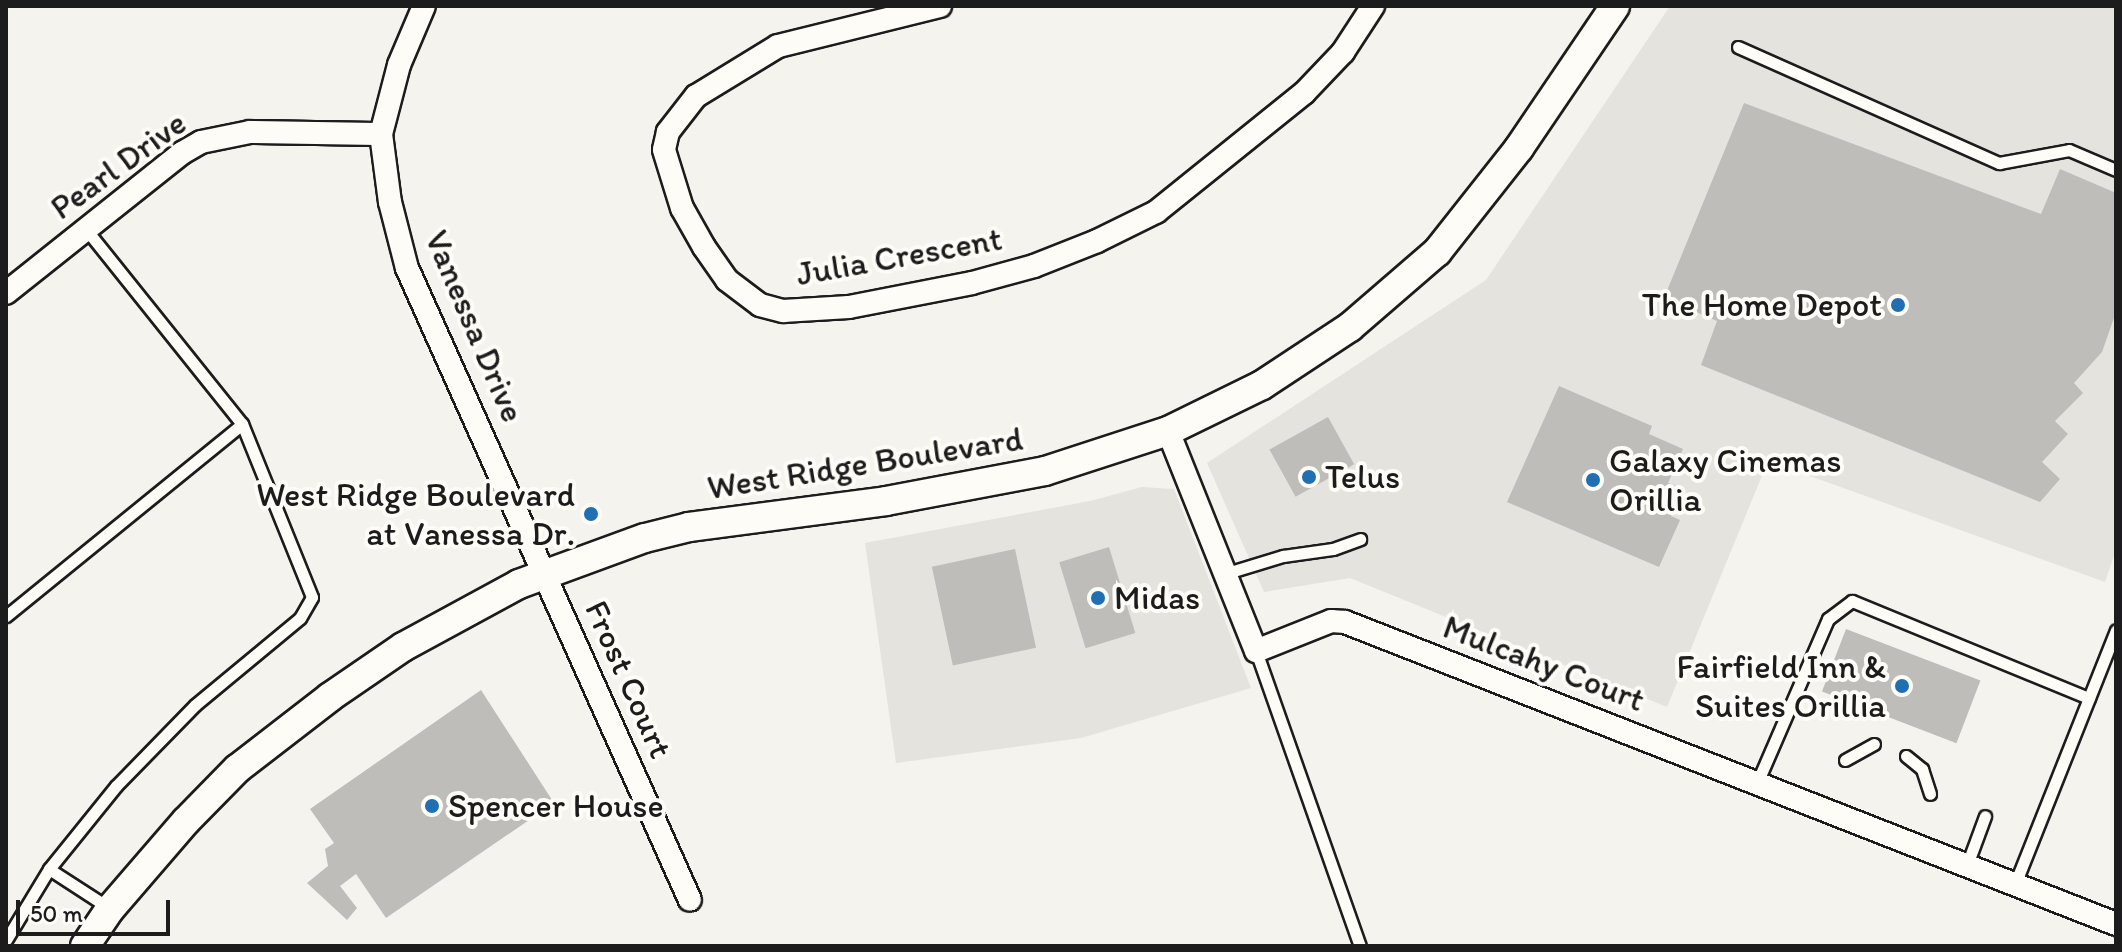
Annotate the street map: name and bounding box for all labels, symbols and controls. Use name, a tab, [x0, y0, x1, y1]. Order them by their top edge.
street label: Pearl Drive	[42, 102, 194, 228]
street label: Julia Crescent	[792, 218, 1006, 294]
street label: Vanessa Drive	[416, 224, 534, 428]
place label: The Home Depot	[1641, 285, 1882, 325]
marker: The Home Depot	[1889, 296, 1907, 314]
street label: West Ridge Boulevard	[705, 418, 1025, 508]
place label: Galaxy Cinemas Orillia	[1609, 440, 1843, 520]
place label: Telus	[1325, 457, 1400, 497]
marker: Telus	[1300, 468, 1318, 486]
marker: Galaxy Cinemas Orillia	[1584, 471, 1602, 489]
place label: West Ridge Boulevard at Vanessa Dr.	[257, 474, 575, 554]
marker: West Ridge Boulevard at Vanessa Dr.	[582, 505, 600, 523]
place label: Midas	[1114, 578, 1200, 618]
marker: Midas	[1089, 589, 1107, 607]
street label: Frost Court	[576, 594, 682, 764]
street label: Mulcahy Court	[1437, 606, 1651, 720]
place label: Fairfield Inn & Suites Orillia	[1676, 646, 1886, 726]
marker: Fairfield Inn & Suites Orillia	[1893, 677, 1911, 695]
place label: Spencer House	[448, 786, 664, 826]
marker: Spencer House	[423, 797, 441, 815]
scale bar	[20, 884, 174, 934]
text: 50 m	[30, 899, 83, 928]

